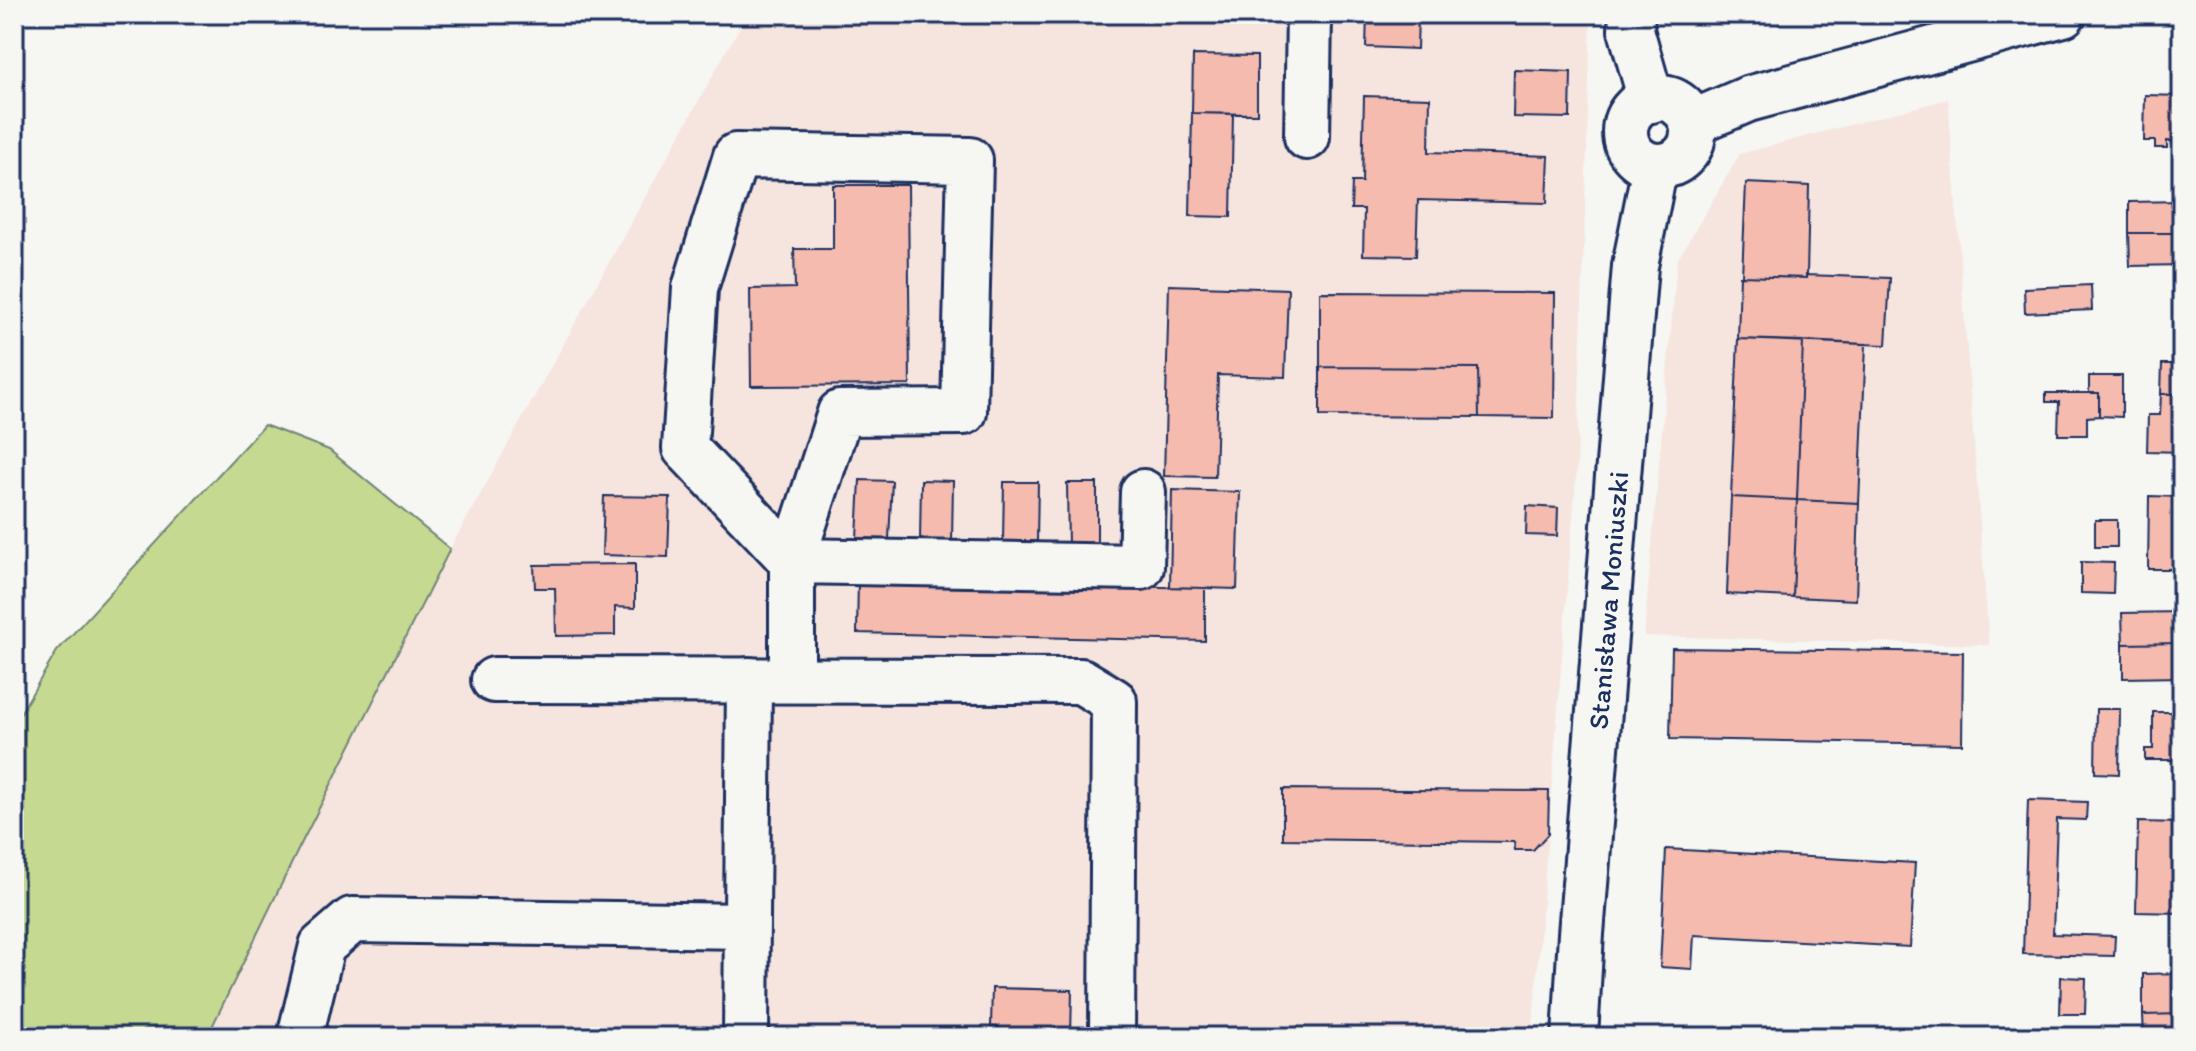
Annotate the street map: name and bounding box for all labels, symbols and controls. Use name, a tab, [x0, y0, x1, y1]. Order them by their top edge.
street label: Stanisława Moniuszki	[1581, 470, 1635, 731]

